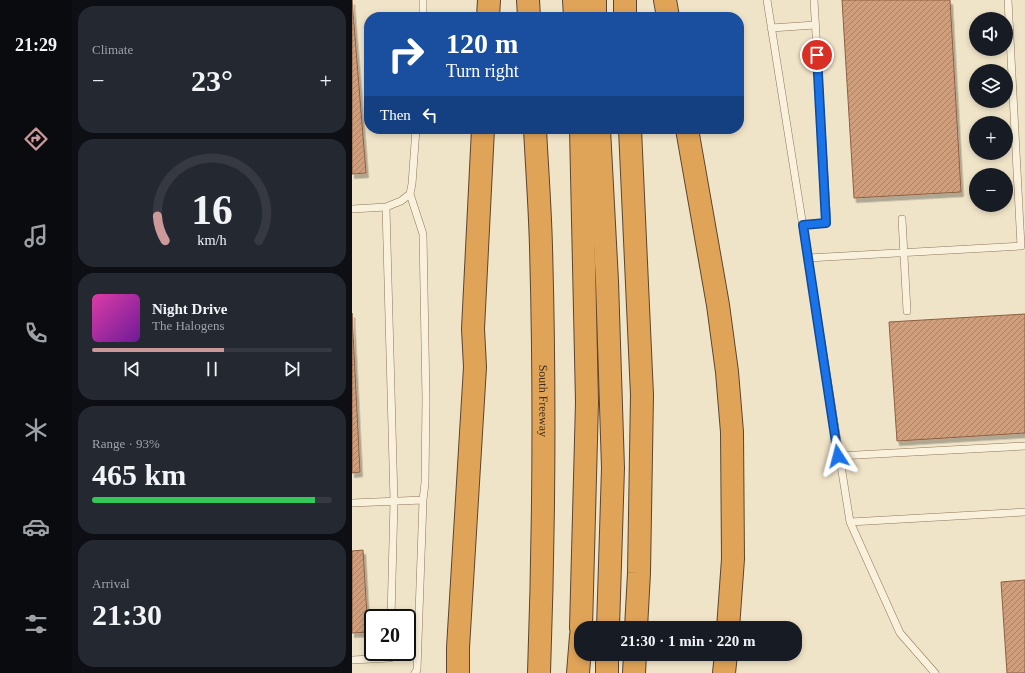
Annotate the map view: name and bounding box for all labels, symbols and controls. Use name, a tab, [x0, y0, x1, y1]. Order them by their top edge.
map controls	[969, 12, 1013, 212]
button: sound	[969, 12, 1013, 56]
icon: right	[380, 28, 432, 80]
text: 120 m	[446, 28, 518, 59]
text: 21:29	[15, 35, 57, 55]
pin	[800, 38, 834, 72]
text: Climate	[92, 42, 133, 57]
icon: arrive	[806, 44, 828, 66]
text: Turn right	[446, 61, 519, 81]
text: 23°	[191, 64, 233, 97]
button: layers	[969, 64, 1013, 108]
text: −	[92, 68, 104, 93]
text: +	[320, 68, 332, 93]
icon: left	[419, 104, 441, 126]
text: Then	[380, 107, 411, 123]
button: +	[969, 116, 1013, 160]
icon: directions	[22, 125, 50, 153]
button: −	[969, 168, 1013, 212]
text: 16	[191, 187, 233, 233]
icon: music	[22, 222, 50, 250]
text: km/h	[197, 232, 227, 248]
text: Night Drive	[152, 301, 227, 317]
text: The Halogens	[152, 318, 225, 333]
icon: phone	[22, 319, 50, 347]
icon: previous	[121, 358, 143, 380]
icon: pause	[201, 358, 223, 380]
icon: next	[281, 358, 303, 380]
street label: South Freeway	[536, 365, 550, 437]
icon: climate	[22, 416, 50, 444]
position arrow	[817, 435, 859, 477]
text: Range · 93%	[92, 436, 160, 451]
text: 465 km	[92, 458, 186, 491]
icon: car	[22, 513, 50, 541]
text: Arrival	[92, 576, 130, 591]
text: 21:30	[92, 598, 162, 631]
speed limit sign: 20	[364, 609, 416, 661]
icon: filters	[22, 610, 50, 638]
text: 21:30 · 1 min · 220 m	[621, 633, 756, 649]

